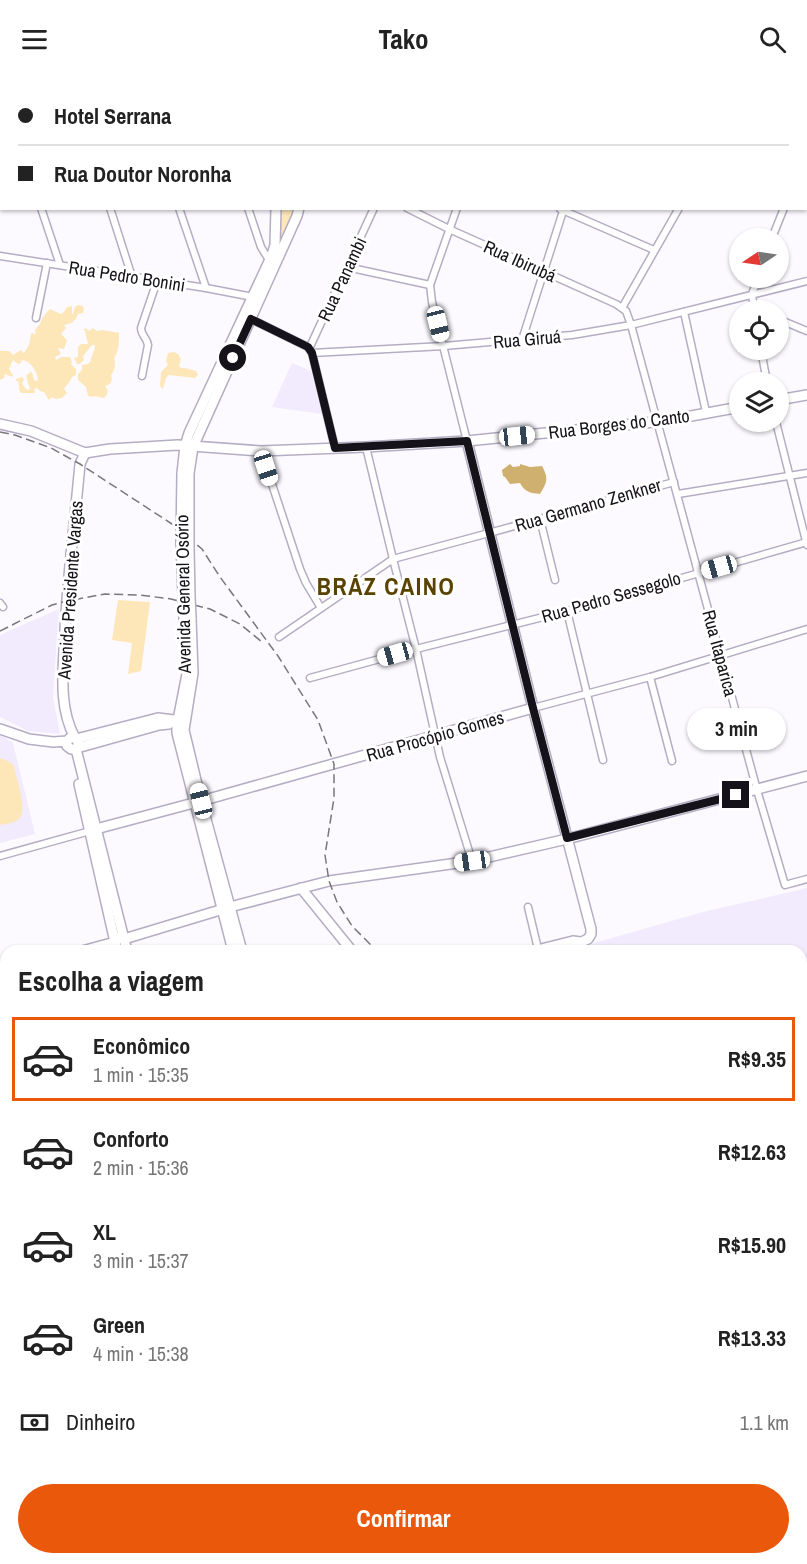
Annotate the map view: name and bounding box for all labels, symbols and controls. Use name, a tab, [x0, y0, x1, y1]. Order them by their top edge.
text: Tako	[378, 21, 429, 57]
icon: menu	[18, 23, 51, 56]
icon: search	[756, 23, 789, 56]
text: Hotel Serrana	[54, 101, 171, 131]
text: Rua Doutor Noronha	[54, 159, 231, 189]
north arrow	[729, 228, 789, 288]
map controls	[729, 228, 789, 432]
street label: Rua Panambi	[312, 233, 372, 325]
street label: Rua Ibirubá	[480, 234, 560, 288]
street label: Rua Pedro Bonini	[67, 254, 187, 298]
button: locate	[729, 300, 789, 360]
car	[425, 304, 451, 344]
street label: Rua Giruá	[492, 324, 562, 354]
route start	[219, 344, 246, 371]
button: layers	[729, 372, 789, 432]
street label: Rua Borges do Canto	[547, 403, 691, 445]
car	[498, 425, 536, 447]
car	[252, 448, 280, 488]
street label: Rua Germano Zenkner	[512, 472, 664, 538]
street label: Avenida Presidente Vargas	[51, 500, 89, 681]
street label: Avenida General Osório	[169, 514, 197, 675]
car	[699, 553, 739, 581]
street label: Rua Pedro Sessegolo	[539, 565, 683, 629]
district label: BRÁZ CAINO	[317, 570, 455, 602]
street label: Rua Itaparica	[696, 607, 744, 699]
car	[375, 640, 415, 668]
street label: Rua Procópio Gomes	[363, 704, 507, 768]
callout: 3 min	[686, 708, 786, 750]
text: 3 min	[715, 715, 758, 742]
car	[188, 781, 214, 821]
route end	[722, 781, 749, 808]
car	[453, 850, 491, 872]
text: Escolha a viagem	[18, 963, 204, 999]
text: Econômico	[93, 1031, 190, 1061]
icon: car	[21, 1032, 75, 1086]
text: R$9.35	[728, 1044, 786, 1074]
text: 1 min · 15:35	[93, 1061, 189, 1088]
text: Conforto	[93, 1124, 169, 1154]
icon: car	[21, 1125, 75, 1179]
text: R$12.63	[718, 1137, 786, 1167]
text: 2 min · 15:36	[93, 1154, 189, 1181]
text: XL	[93, 1217, 116, 1247]
icon: car	[21, 1218, 75, 1272]
text: R$15.90	[718, 1230, 786, 1260]
text: 3 min · 15:37	[93, 1247, 189, 1274]
text: Green	[93, 1310, 145, 1340]
icon: car	[21, 1311, 75, 1365]
text: R$13.33	[718, 1323, 786, 1353]
text: 4 min · 15:38	[93, 1340, 189, 1367]
icon: cash	[18, 1406, 51, 1439]
text: Dinheiro	[66, 1407, 135, 1437]
text: 1.1 km	[740, 1409, 789, 1436]
button: Confirmar	[18, 1484, 789, 1553]

